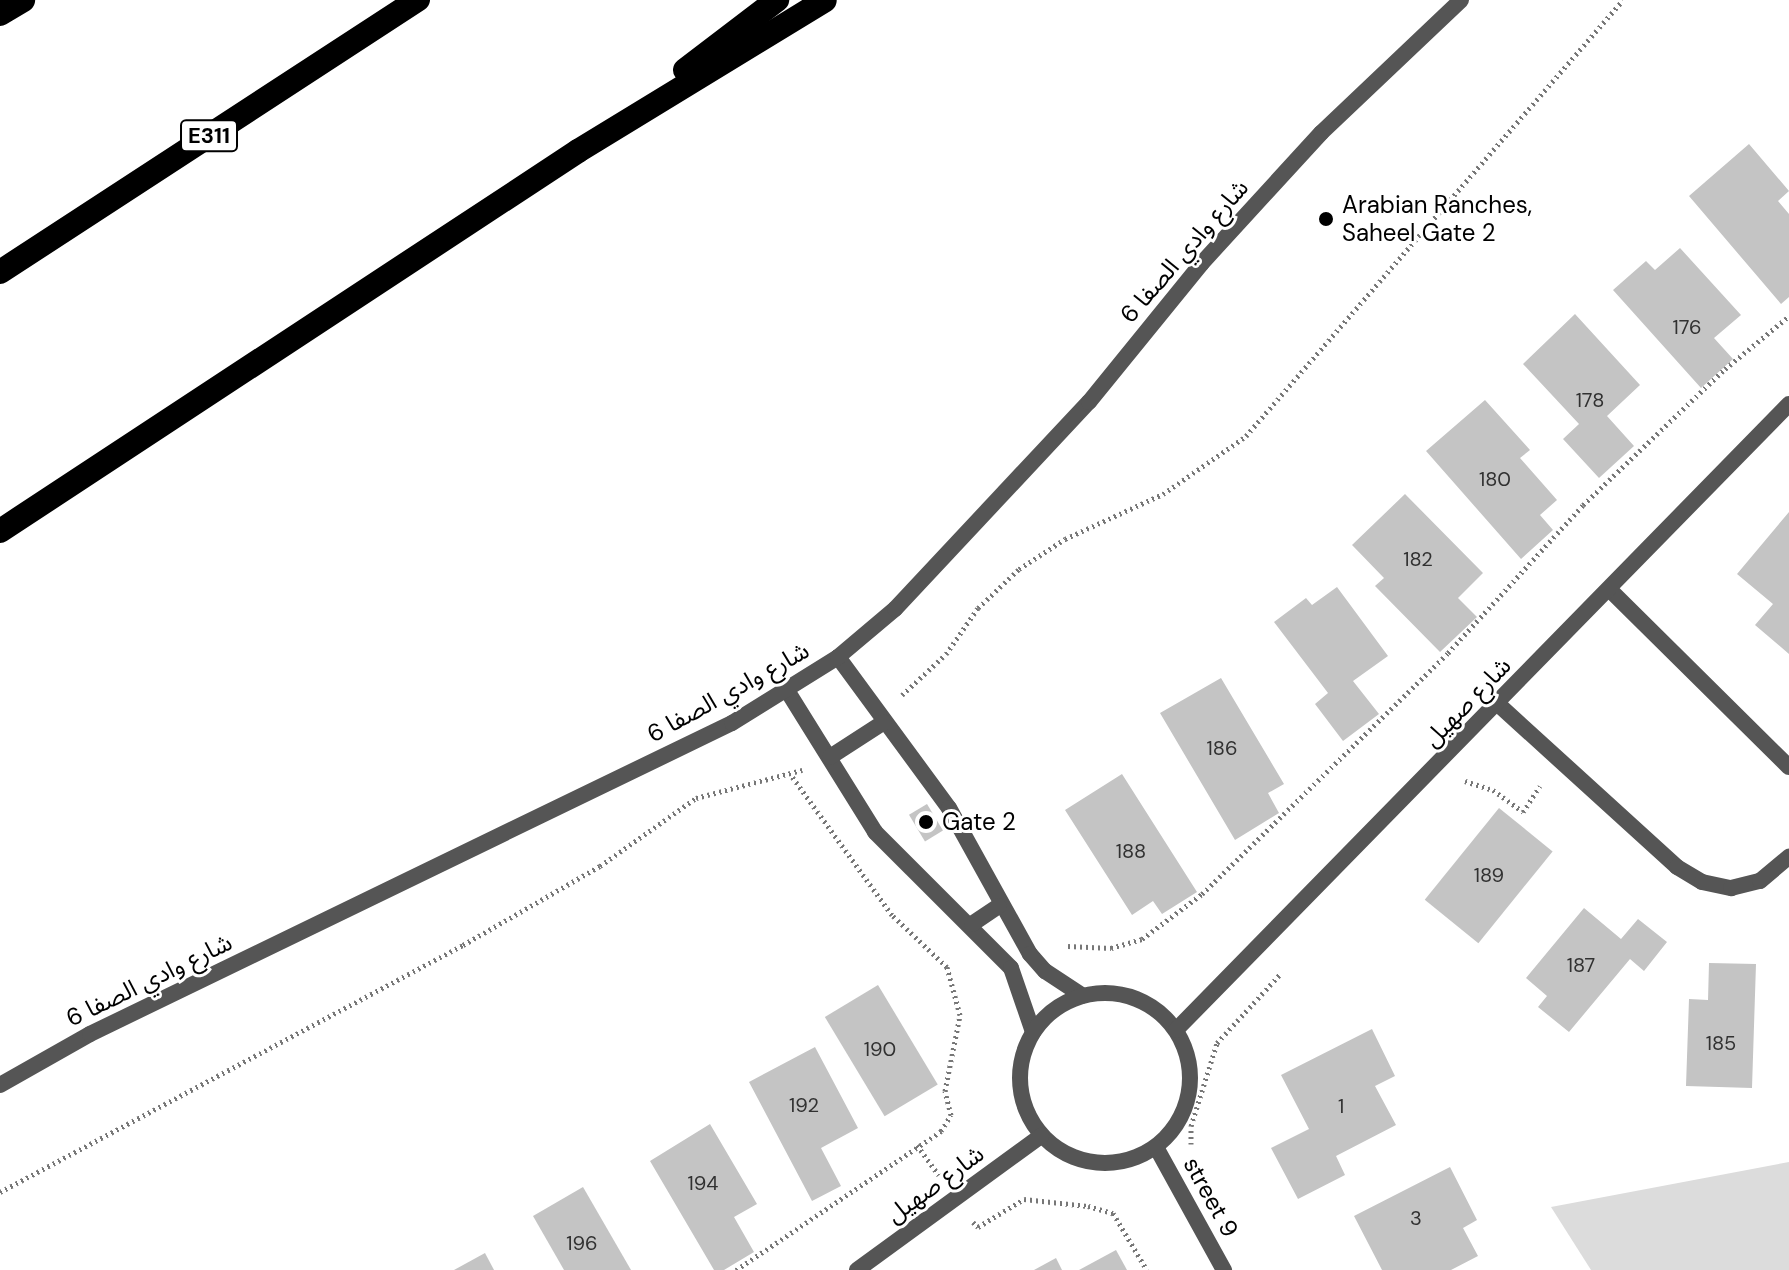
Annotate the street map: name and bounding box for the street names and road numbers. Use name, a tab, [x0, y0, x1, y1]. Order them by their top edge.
road number: E311	[179, 118, 239, 154]
street label: شارع وادي الصفا 6	[1114, 173, 1254, 329]
street label: شارع وادي الصفا 6	[642, 636, 814, 748]
street label: شارع صهيل	[1417, 651, 1517, 753]
street label: شارع وادي الصفا 6	[61, 927, 237, 1033]
street label: شارع صهيل	[881, 1139, 989, 1229]
street label: street 9	[1177, 1152, 1245, 1242]

